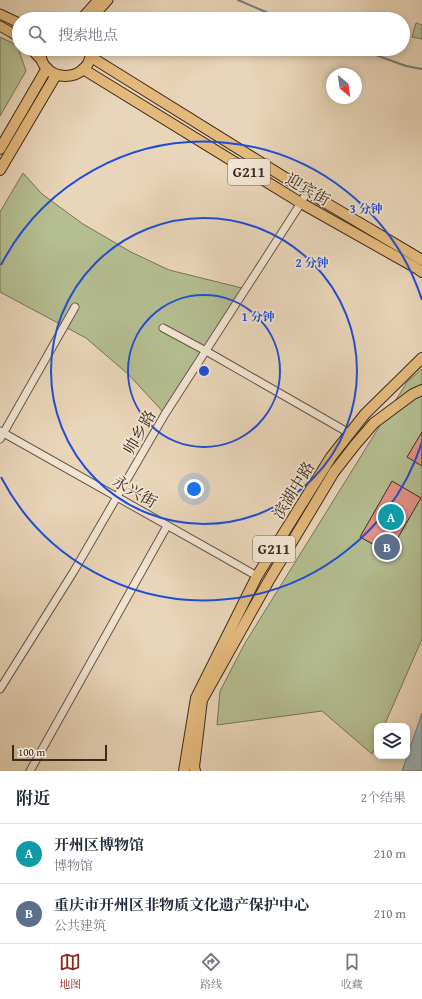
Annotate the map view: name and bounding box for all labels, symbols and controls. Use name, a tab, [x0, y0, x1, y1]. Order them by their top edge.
search box	[12, 12, 410, 56]
icon: search	[26, 23, 48, 45]
text: 搜索地点	[58, 24, 118, 45]
north arrow	[326, 68, 362, 104]
road number: G211	[228, 159, 270, 185]
street label: 迎宾街	[281, 167, 335, 211]
text: 3 分钟	[350, 200, 382, 217]
text: 2 分钟	[296, 254, 328, 271]
text: 1 分钟	[242, 308, 274, 325]
centre of rings	[197, 364, 211, 378]
street label: 帅乡路	[117, 405, 161, 459]
street label: 滨湖中路	[266, 456, 320, 524]
street label: 永兴街	[108, 469, 162, 513]
your location	[184, 479, 204, 499]
pin: A	[378, 502, 404, 532]
pin: B	[374, 532, 400, 562]
road number: G211	[253, 536, 295, 562]
map controls	[374, 723, 410, 759]
button: layers	[374, 723, 410, 759]
scale bar	[12, 743, 107, 762]
text: 100 m	[18, 744, 45, 760]
text: 附近	[16, 785, 50, 810]
text: 2个结果	[361, 788, 406, 807]
text: 开州区博物馆	[54, 834, 144, 855]
text: A	[25, 844, 33, 863]
text: 210 m	[374, 844, 406, 863]
text: 博物馆	[54, 856, 93, 875]
text: 重庆市开州区非物质文化遗产保护中心	[54, 894, 309, 915]
text: B	[25, 904, 33, 923]
text: 210 m	[374, 904, 406, 923]
text: 公共建筑	[54, 916, 106, 935]
tab: 地图	[59, 951, 81, 992]
tab: 路线	[200, 951, 222, 992]
tab: 收藏	[341, 951, 363, 992]

